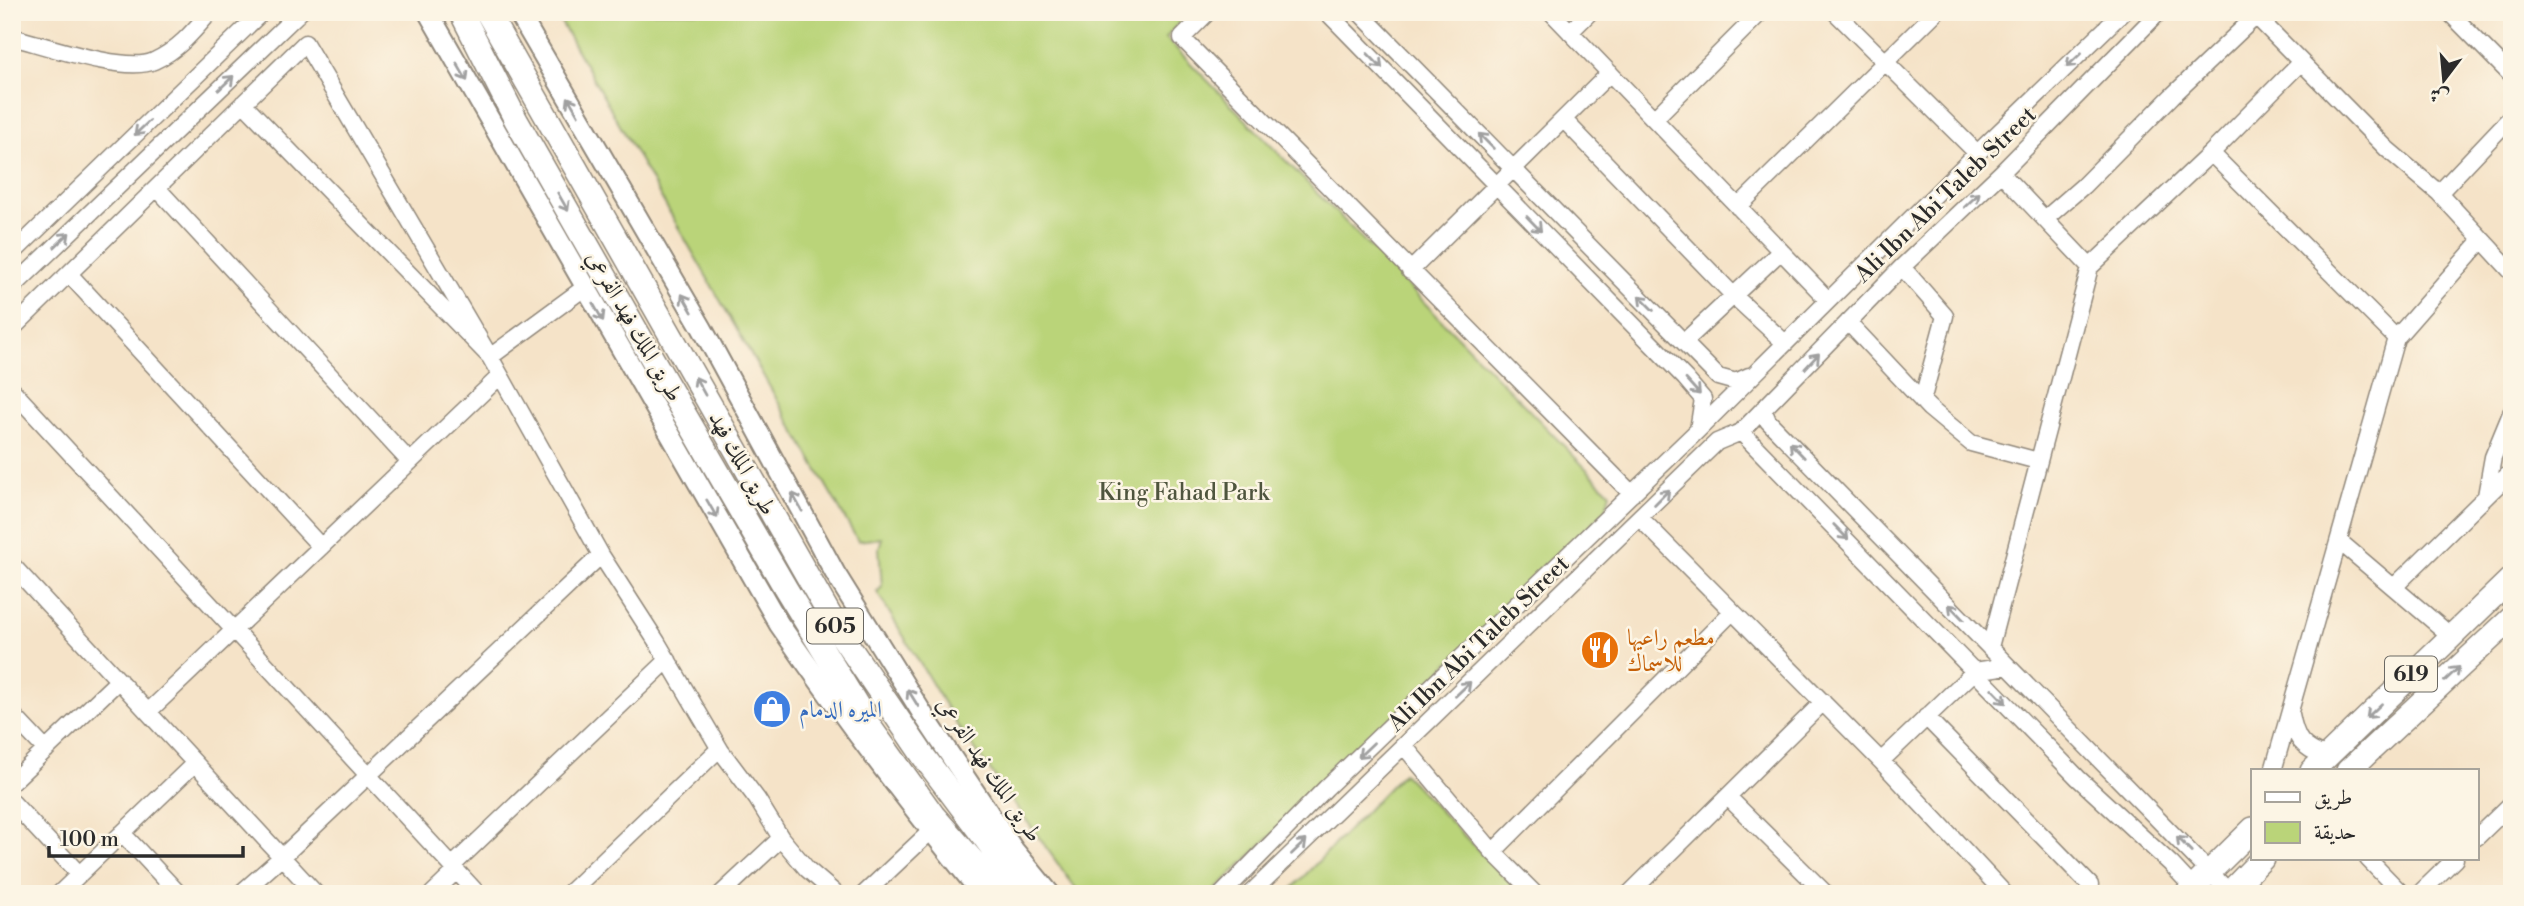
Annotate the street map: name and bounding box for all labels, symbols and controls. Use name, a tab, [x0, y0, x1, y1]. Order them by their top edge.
north arrow	[2408, 46, 2478, 116]
one-way arrow	[2066, 51, 2083, 68]
one-way arrow	[1366, 52, 1383, 69]
one-way arrow	[455, 61, 469, 81]
one-way arrow	[217, 75, 234, 92]
text: ش	[2427, 81, 2452, 110]
one-way arrow	[566, 96, 579, 117]
street label: Ali Ibn Abi Taleb Street	[1848, 101, 2042, 289]
one-way arrow	[134, 119, 151, 136]
one-way arrow	[1478, 133, 1495, 150]
one-way arrow	[556, 191, 570, 211]
one-way arrow	[1963, 192, 1981, 208]
one-way arrow	[1526, 215, 1543, 232]
one-way arrow	[53, 232, 70, 249]
street label: طريق الملك فهد الفرعي	[576, 246, 689, 409]
one-way arrow	[680, 293, 694, 313]
one-way arrow	[1637, 295, 1654, 312]
one-way arrow	[591, 302, 605, 322]
one-way arrow	[1803, 353, 1820, 370]
one-way arrow	[693, 377, 707, 397]
one-way arrow	[1685, 377, 1701, 395]
street label: طريق الملك فهد	[702, 407, 782, 520]
one-way arrow	[1788, 442, 1805, 459]
park label: King Fahad Park	[1098, 479, 1270, 507]
one-way arrow	[1653, 488, 1670, 505]
one-way arrow	[790, 492, 803, 513]
one-way arrow	[705, 499, 719, 519]
one-way arrow	[1833, 524, 1850, 541]
street label: Ali Ibn Abi Taleb Street	[1381, 550, 1575, 738]
one-way arrow	[1948, 604, 1965, 621]
road number: 605	[807, 608, 863, 644]
place label: مطعم راعيها للاسماك	[1627, 624, 1715, 678]
restaurant icon: مطعم راعيها للاسماك	[1579, 629, 1621, 671]
road number: 619	[2385, 656, 2437, 692]
one-way arrow	[2443, 666, 2460, 683]
one-way arrow	[1454, 680, 1471, 697]
one-way arrow	[1991, 687, 2008, 704]
shop icon: الميره الدمام	[751, 688, 793, 730]
one-way arrow	[906, 688, 920, 708]
street label: طريق الملك فهد الفرعي	[927, 691, 1048, 850]
place label: الميره الدمام	[799, 696, 882, 729]
one-way arrow	[2366, 702, 2383, 719]
one-way arrow	[1357, 742, 1374, 759]
legend	[2251, 769, 2478, 860]
text: طريق	[2314, 785, 2352, 811]
scale bar	[49, 815, 243, 859]
text: حديقة	[2314, 820, 2357, 846]
text: 100 m	[60, 827, 119, 853]
one-way arrow	[2176, 836, 2193, 853]
one-way arrow	[1290, 838, 1307, 855]

